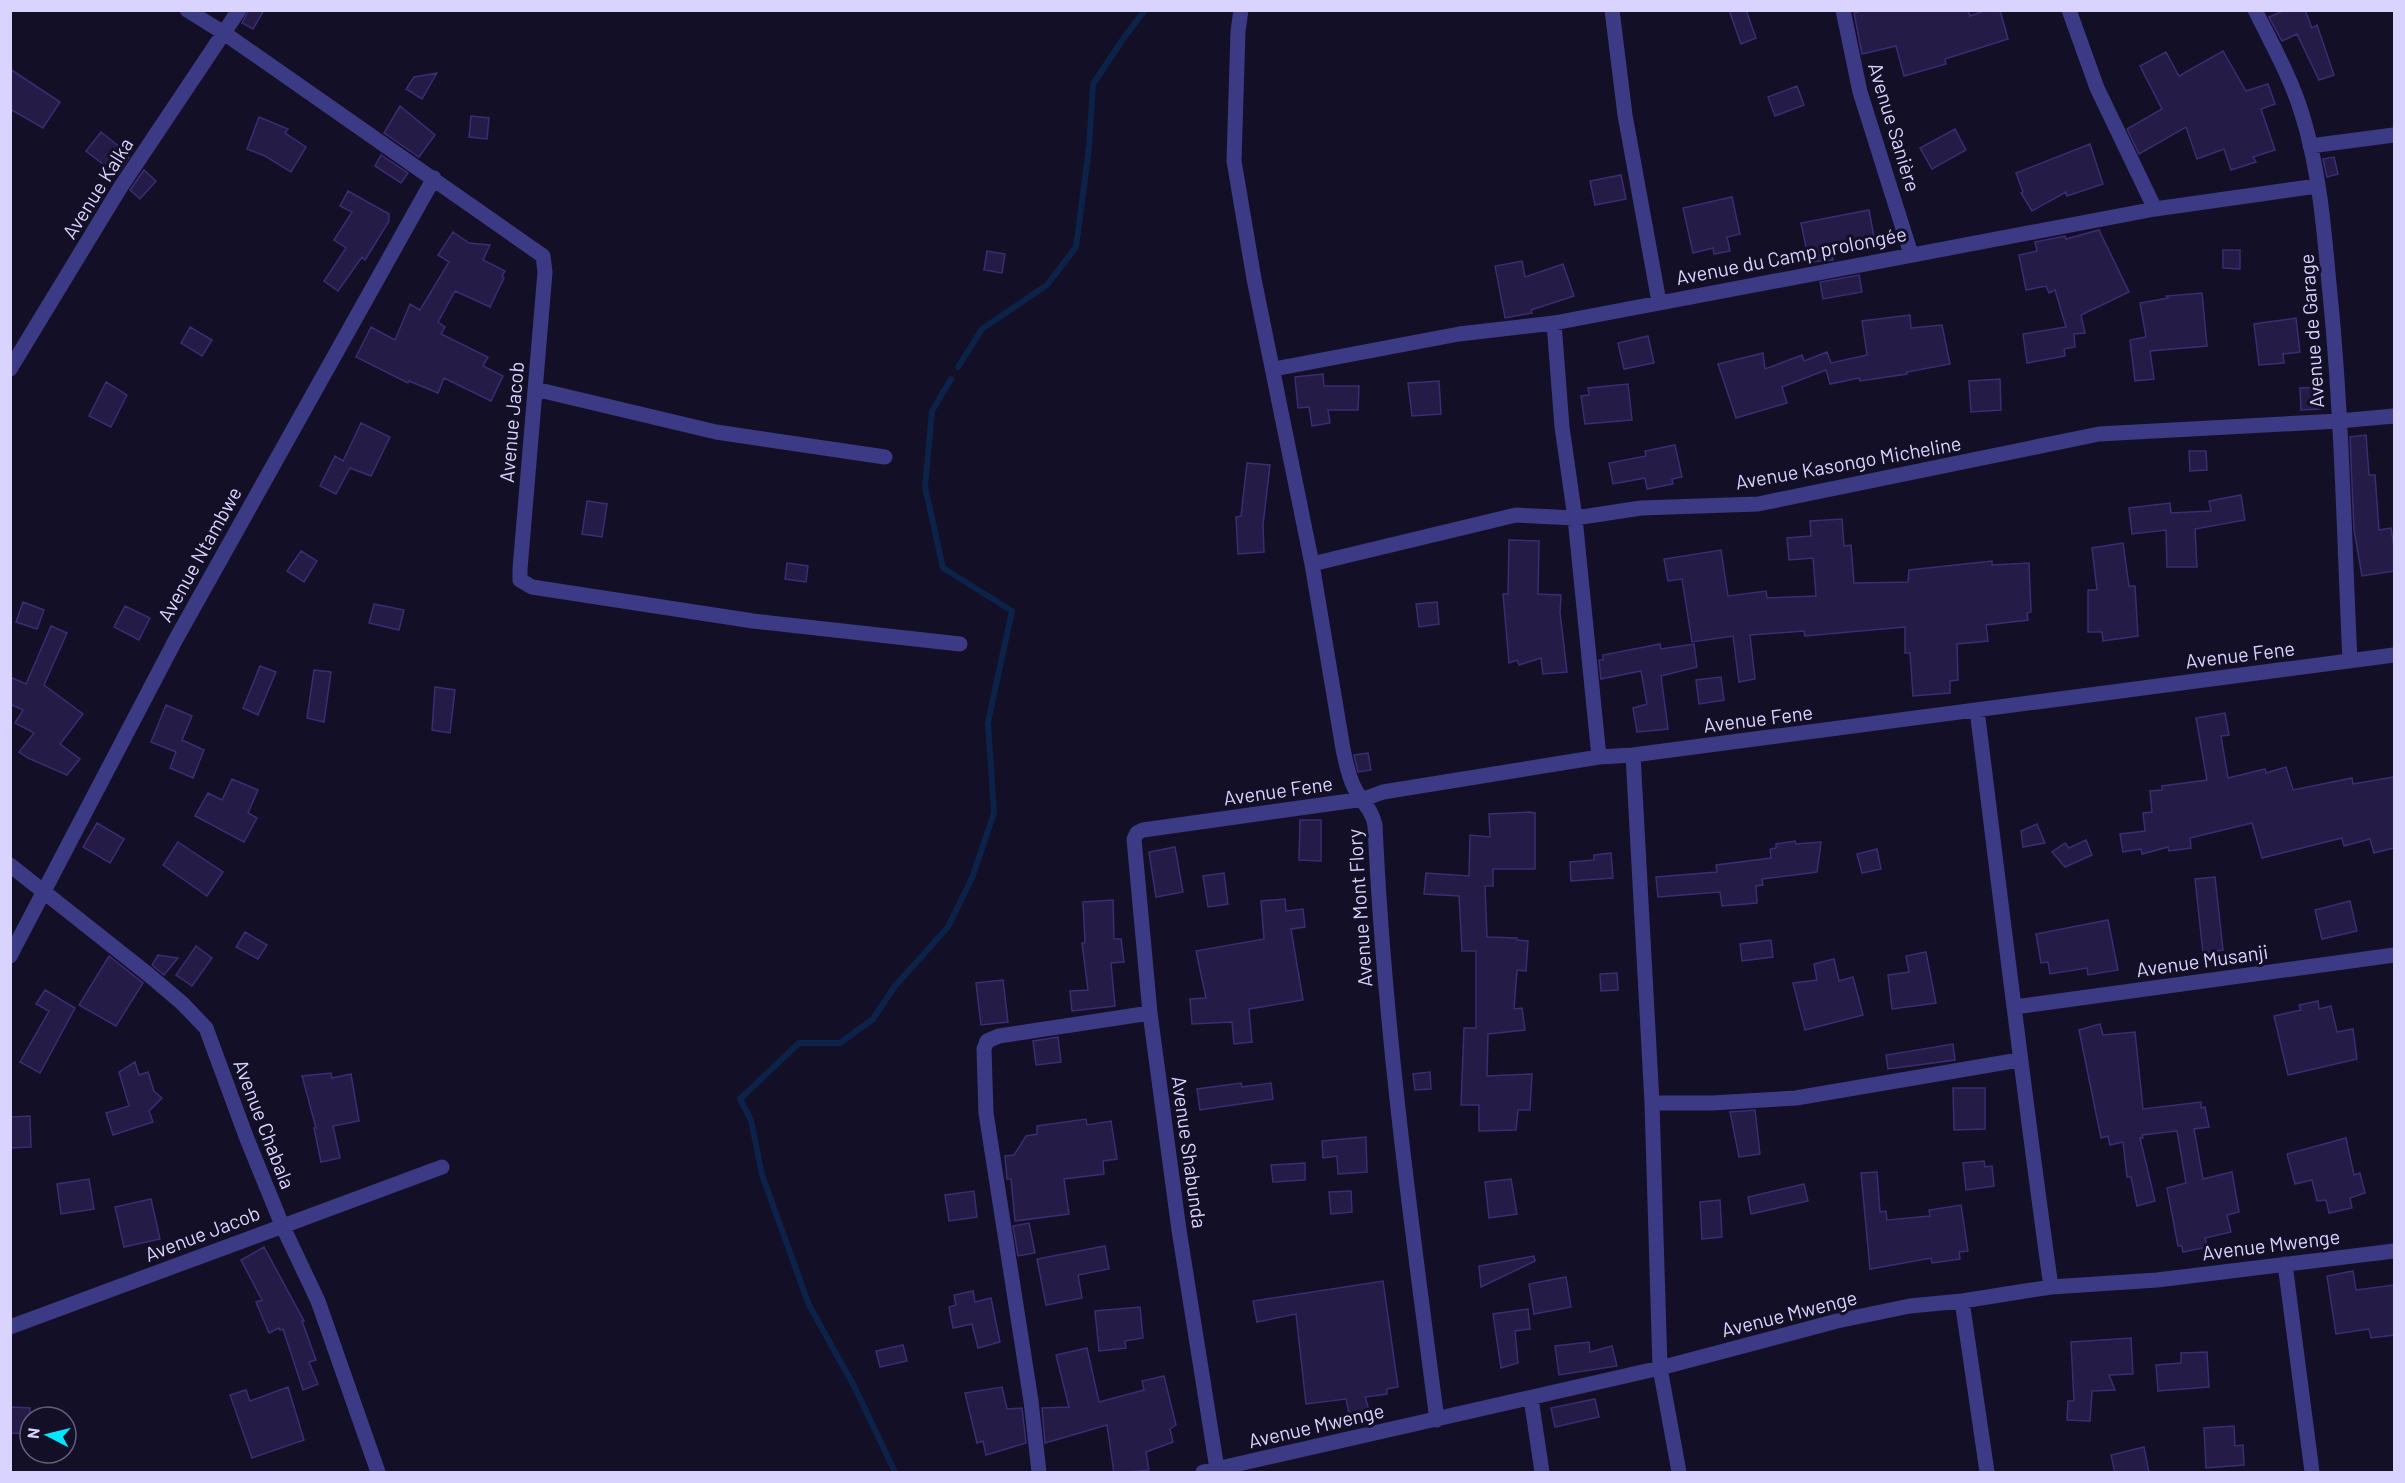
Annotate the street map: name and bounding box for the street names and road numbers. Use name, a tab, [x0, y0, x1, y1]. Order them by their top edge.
street label: Avenue Sanière	[1864, 60, 1926, 194]
street label: Avenue Kalka	[56, 133, 138, 243]
street label: Avenue du Camp prolongée	[1674, 221, 1908, 289]
street label: Avenue de Garage	[2294, 253, 2328, 409]
street label: Avenue Jacob	[494, 360, 528, 484]
street label: Avenue Kasongo Micheline	[1733, 430, 1963, 494]
street label: Avenue Ntambwe	[152, 482, 246, 626]
street label: Avenue Fene	[2184, 635, 2296, 673]
street label: Avenue Fene	[1702, 699, 1814, 737]
street label: Avenue Fene	[1222, 770, 1334, 810]
street label: Avenue Mont Flory	[1341, 828, 1377, 988]
street label: Avenue Musanji	[2134, 939, 2270, 981]
street label: Avenue Chabala	[229, 1056, 301, 1192]
street label: Avenue Shabunda	[1167, 1074, 1213, 1230]
street label: Avenue Jacob	[141, 1200, 263, 1266]
street label: Avenue Mwenge	[2201, 1224, 2341, 1264]
street label: Avenue Mwenge	[1719, 1285, 1859, 1341]
street label: Avenue Mwenge	[1246, 1398, 1386, 1452]

